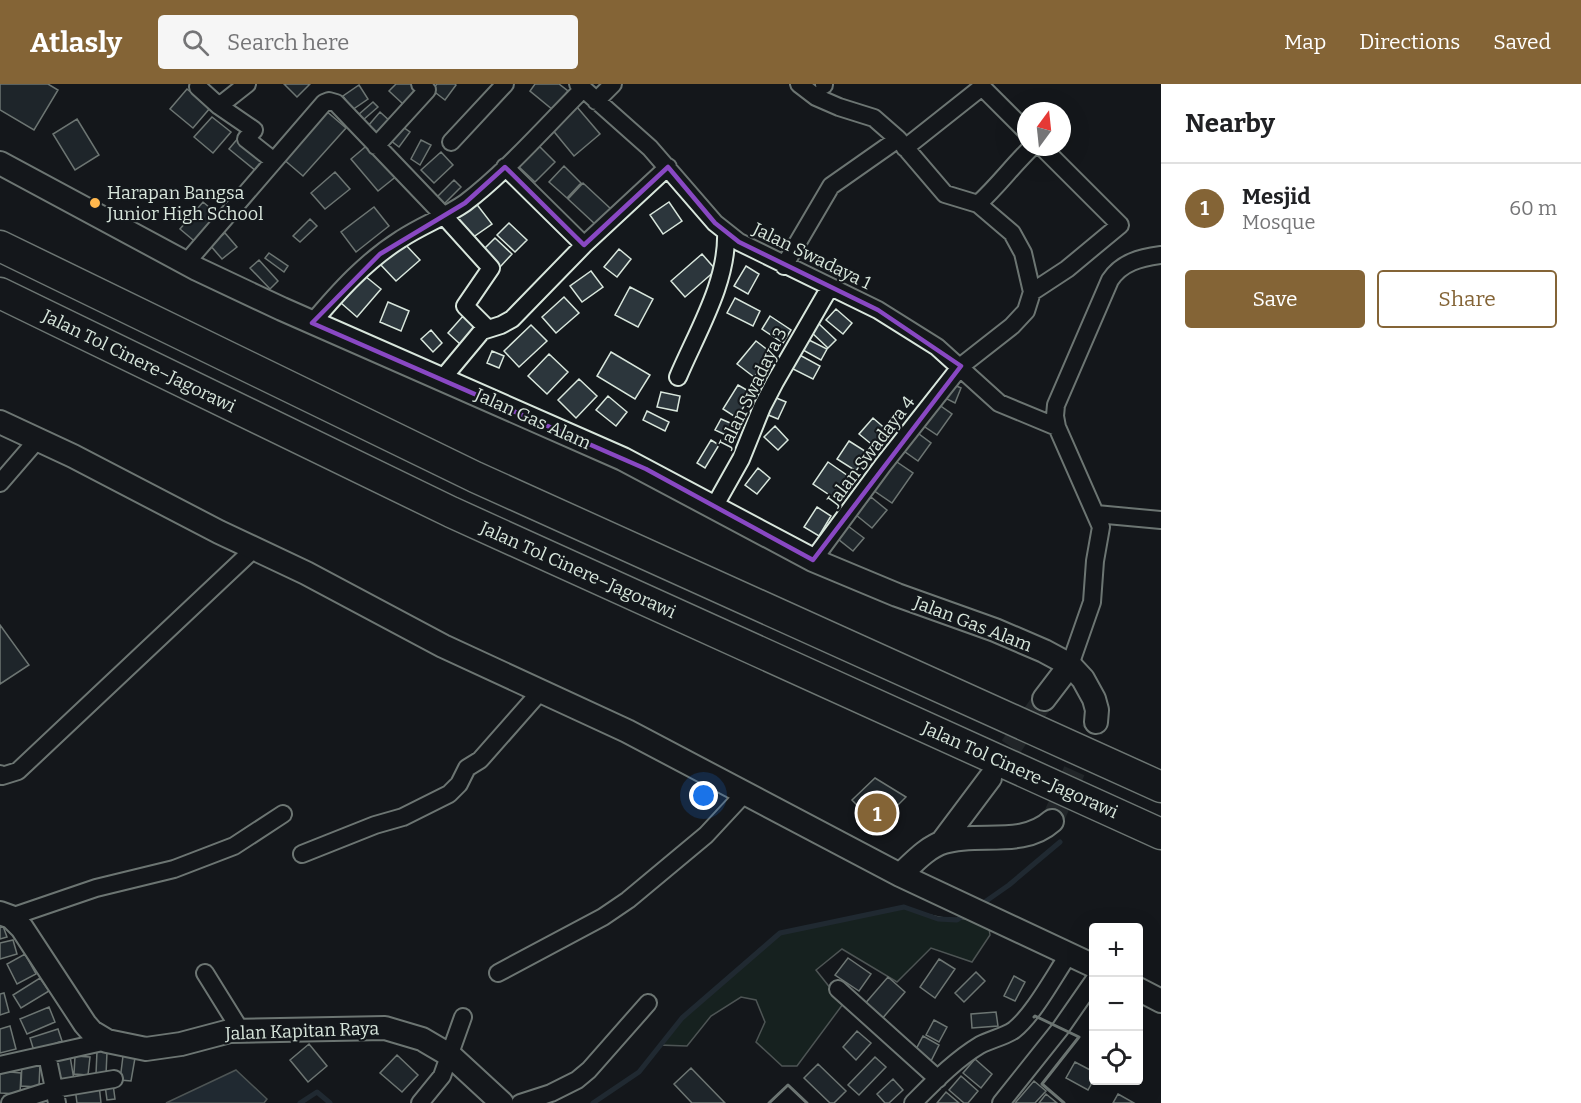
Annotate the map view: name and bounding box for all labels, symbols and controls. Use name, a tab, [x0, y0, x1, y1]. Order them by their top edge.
search box	[158, 15, 578, 69]
text: Atlasly	[30, 26, 122, 59]
icon: search	[179, 26, 212, 59]
text: Search here	[227, 29, 349, 56]
text: Map	[1284, 29, 1326, 55]
text: Directions	[1359, 29, 1460, 55]
text: Saved	[1493, 29, 1551, 55]
north arrow	[1017, 102, 1071, 156]
text: Nearby	[1185, 108, 1275, 139]
place label: Harapan Bangsa Junior High School	[106, 182, 263, 225]
text: Mesjid	[1242, 183, 1311, 210]
marker: Harapan Bangsa Junior High School	[88, 196, 102, 210]
text: 1	[1200, 196, 1209, 220]
text: 60 m	[1509, 196, 1557, 220]
text: Mosque	[1242, 210, 1315, 234]
street label: Jalan Swadaya 1	[748, 217, 875, 294]
button: Save	[1185, 270, 1365, 328]
button: Share	[1377, 270, 1557, 328]
street label: Jalan Tol Cinere–Jagorawi	[38, 304, 239, 417]
street label: Jalan Swadaya 3	[714, 324, 792, 453]
street label: Jalan Gas Alam	[471, 383, 594, 454]
street label: Jalan Swadaya 4	[822, 391, 920, 511]
street label: Jalan Tol Cinere–Jagorawi	[476, 516, 679, 623]
street label: Jalan Gas Alam	[910, 591, 1035, 657]
street label: Jalan Tol Cinere–Jagorawi	[918, 716, 1121, 823]
your location	[689, 781, 718, 810]
pin: 1	[858, 790, 896, 836]
map controls	[1089, 923, 1143, 1085]
button: +	[1089, 923, 1143, 977]
button: −	[1089, 977, 1143, 1031]
street label: Jalan Kapitan Raya	[224, 1017, 380, 1045]
button: locate	[1089, 1031, 1143, 1085]

